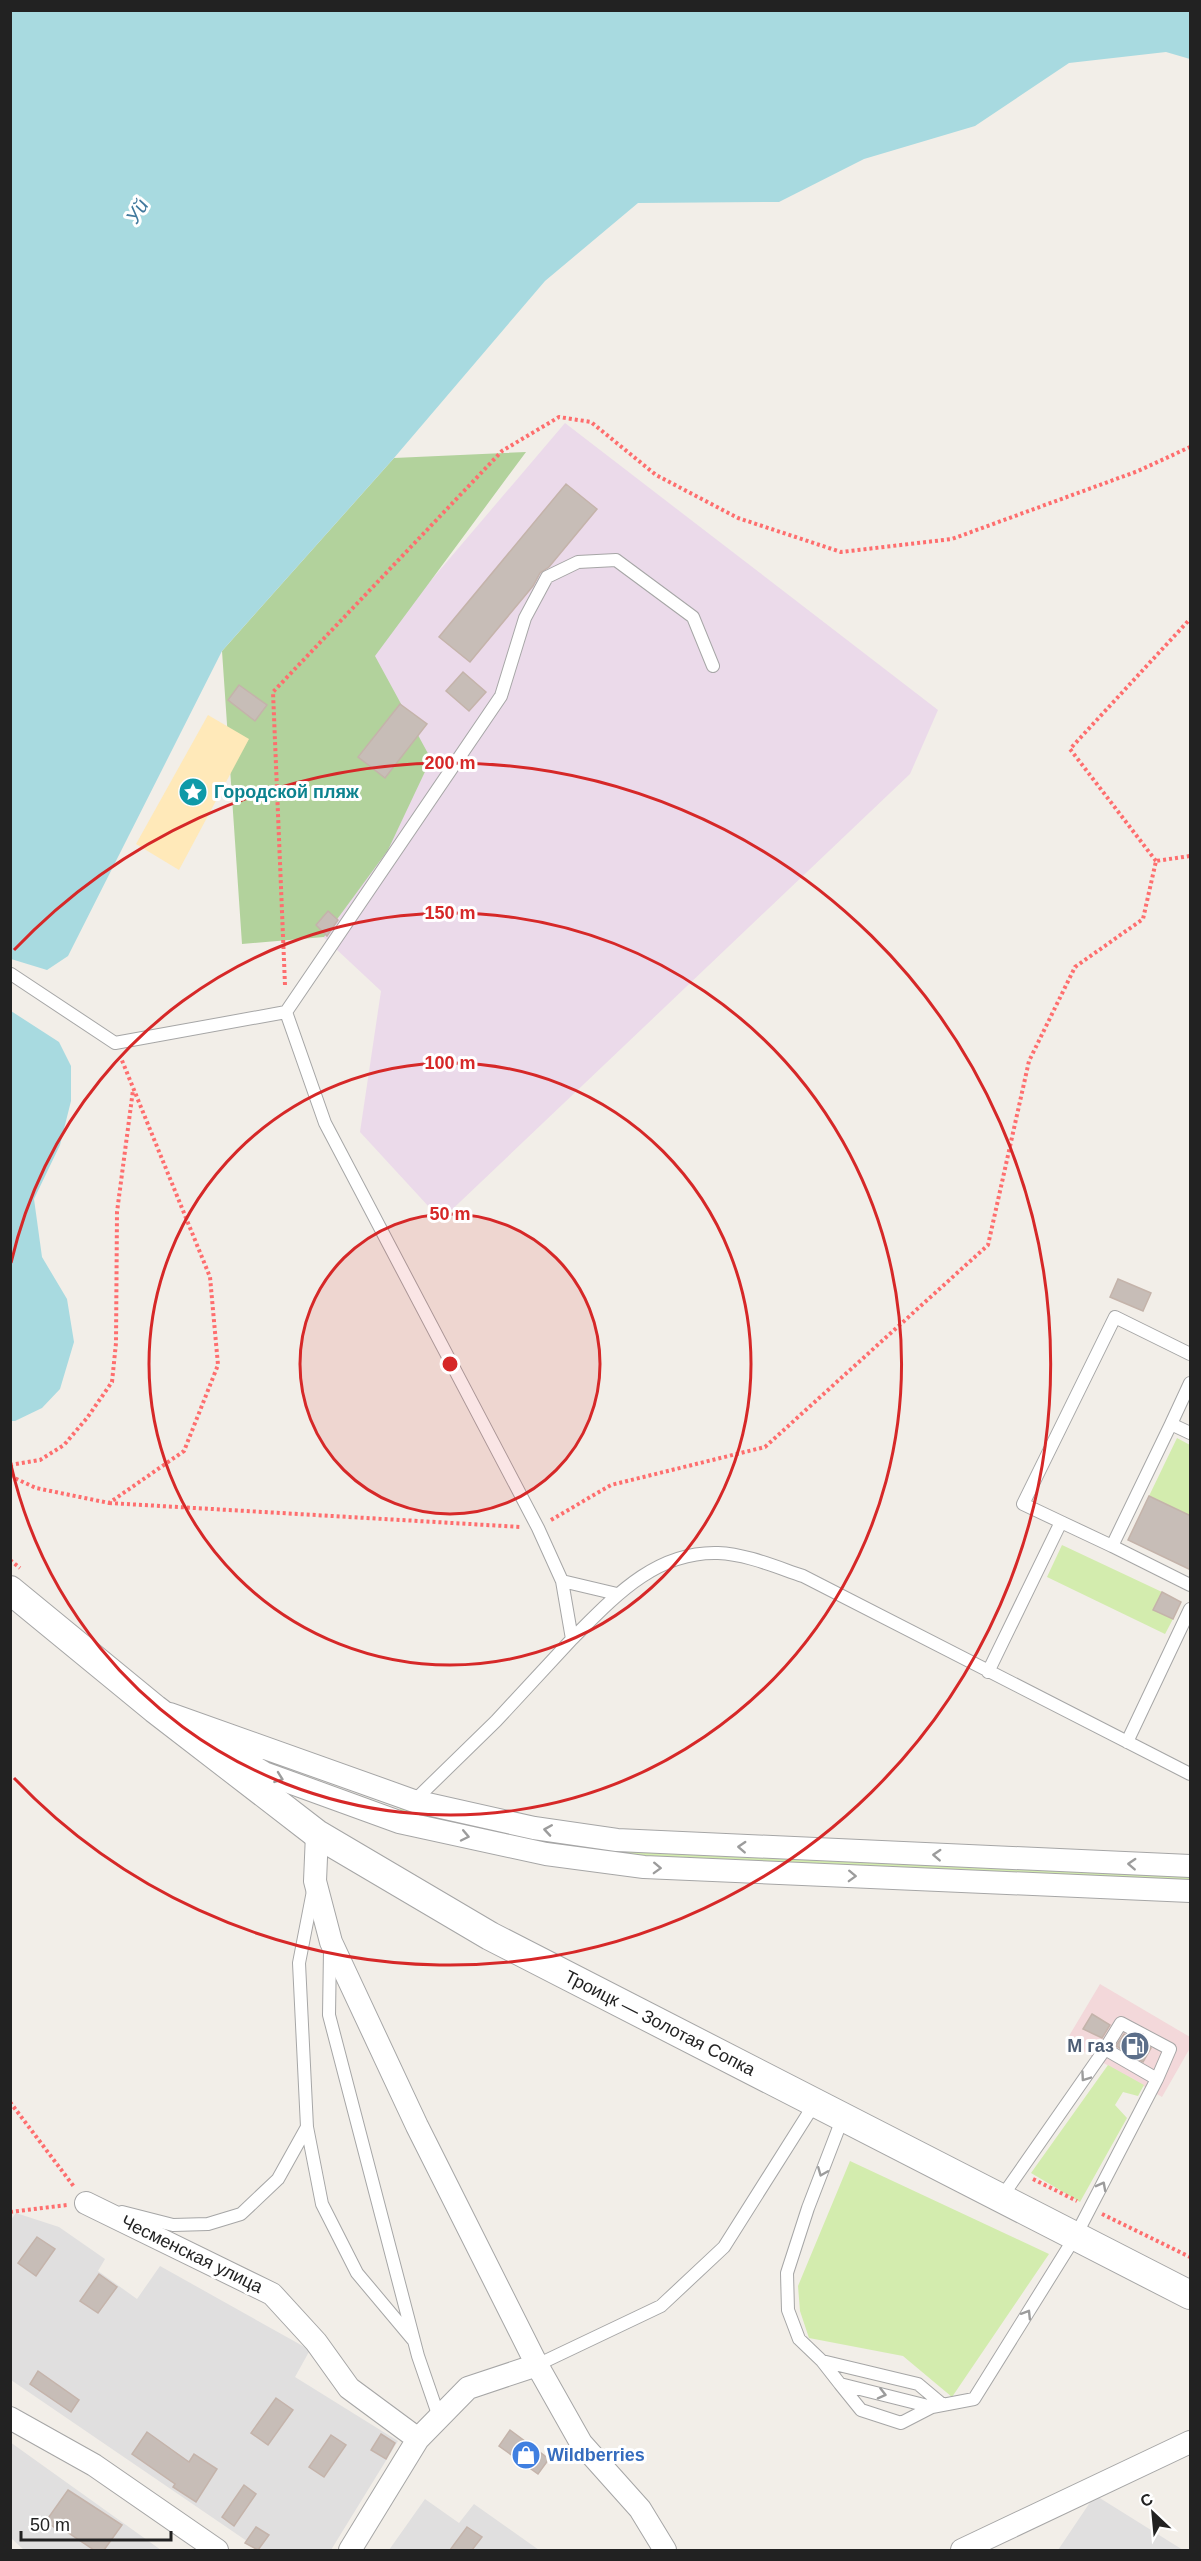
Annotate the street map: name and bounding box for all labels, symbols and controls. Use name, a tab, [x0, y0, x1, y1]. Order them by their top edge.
water label: Уй	[121, 195, 153, 228]
text: 200 m	[424, 753, 476, 773]
place icon: Городской пляж	[177, 776, 209, 808]
place label: Городской пляж	[214, 782, 359, 802]
text: 150 m	[424, 903, 476, 923]
text: 100 m	[424, 1053, 476, 1073]
text: 50 m	[429, 1204, 471, 1224]
centre of rings	[440, 1354, 460, 1374]
one-way arrow	[273, 1771, 284, 1784]
one-way arrow	[544, 1824, 553, 1836]
one-way arrow	[459, 1829, 469, 1842]
one-way arrow	[738, 1840, 747, 1853]
one-way arrow	[933, 1849, 942, 1862]
one-way arrow	[1128, 1857, 1137, 1870]
one-way arrow	[652, 1861, 661, 1874]
one-way arrow	[847, 1870, 856, 1883]
street label: Троицк — Золотая Сопка	[562, 1966, 759, 2080]
fuel station icon: М газ	[1119, 2030, 1151, 2062]
place label: М газ	[1067, 2036, 1114, 2056]
one-way arrow	[1081, 2071, 1092, 2082]
one-way arrow	[817, 2166, 830, 2177]
one-way arrow	[1095, 2181, 1106, 2192]
street label: Чесменская улица	[118, 2211, 267, 2297]
one-way arrow	[1020, 2309, 1031, 2320]
one-way arrow	[876, 2387, 887, 2399]
shop icon: Wildberries	[510, 2439, 542, 2471]
place label: Wildberries	[547, 2445, 645, 2465]
north arrow	[1123, 2483, 1183, 2543]
text: С	[1138, 2490, 1156, 2510]
scale bar	[21, 2504, 171, 2542]
text: 50 m	[30, 2515, 70, 2535]

